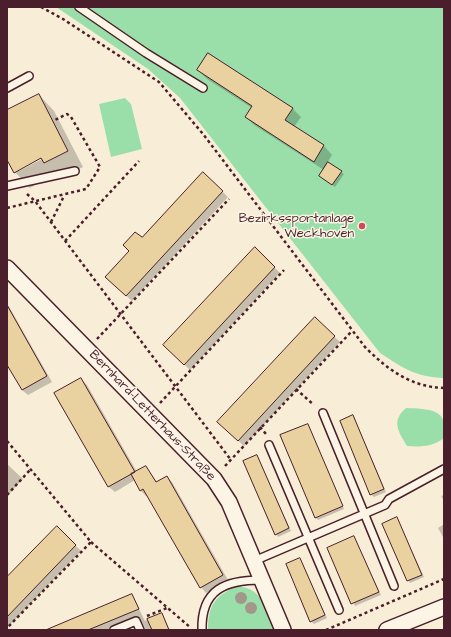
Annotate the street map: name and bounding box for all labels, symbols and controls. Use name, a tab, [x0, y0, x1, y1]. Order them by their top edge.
place label: Bezirkssportanlage Weckhoven	[239, 211, 354, 242]
marker: Bezirkssportanlage Weckhoven	[357, 221, 367, 231]
street label: Bernhard-Letterhaus-Straße	[85, 347, 219, 485]

